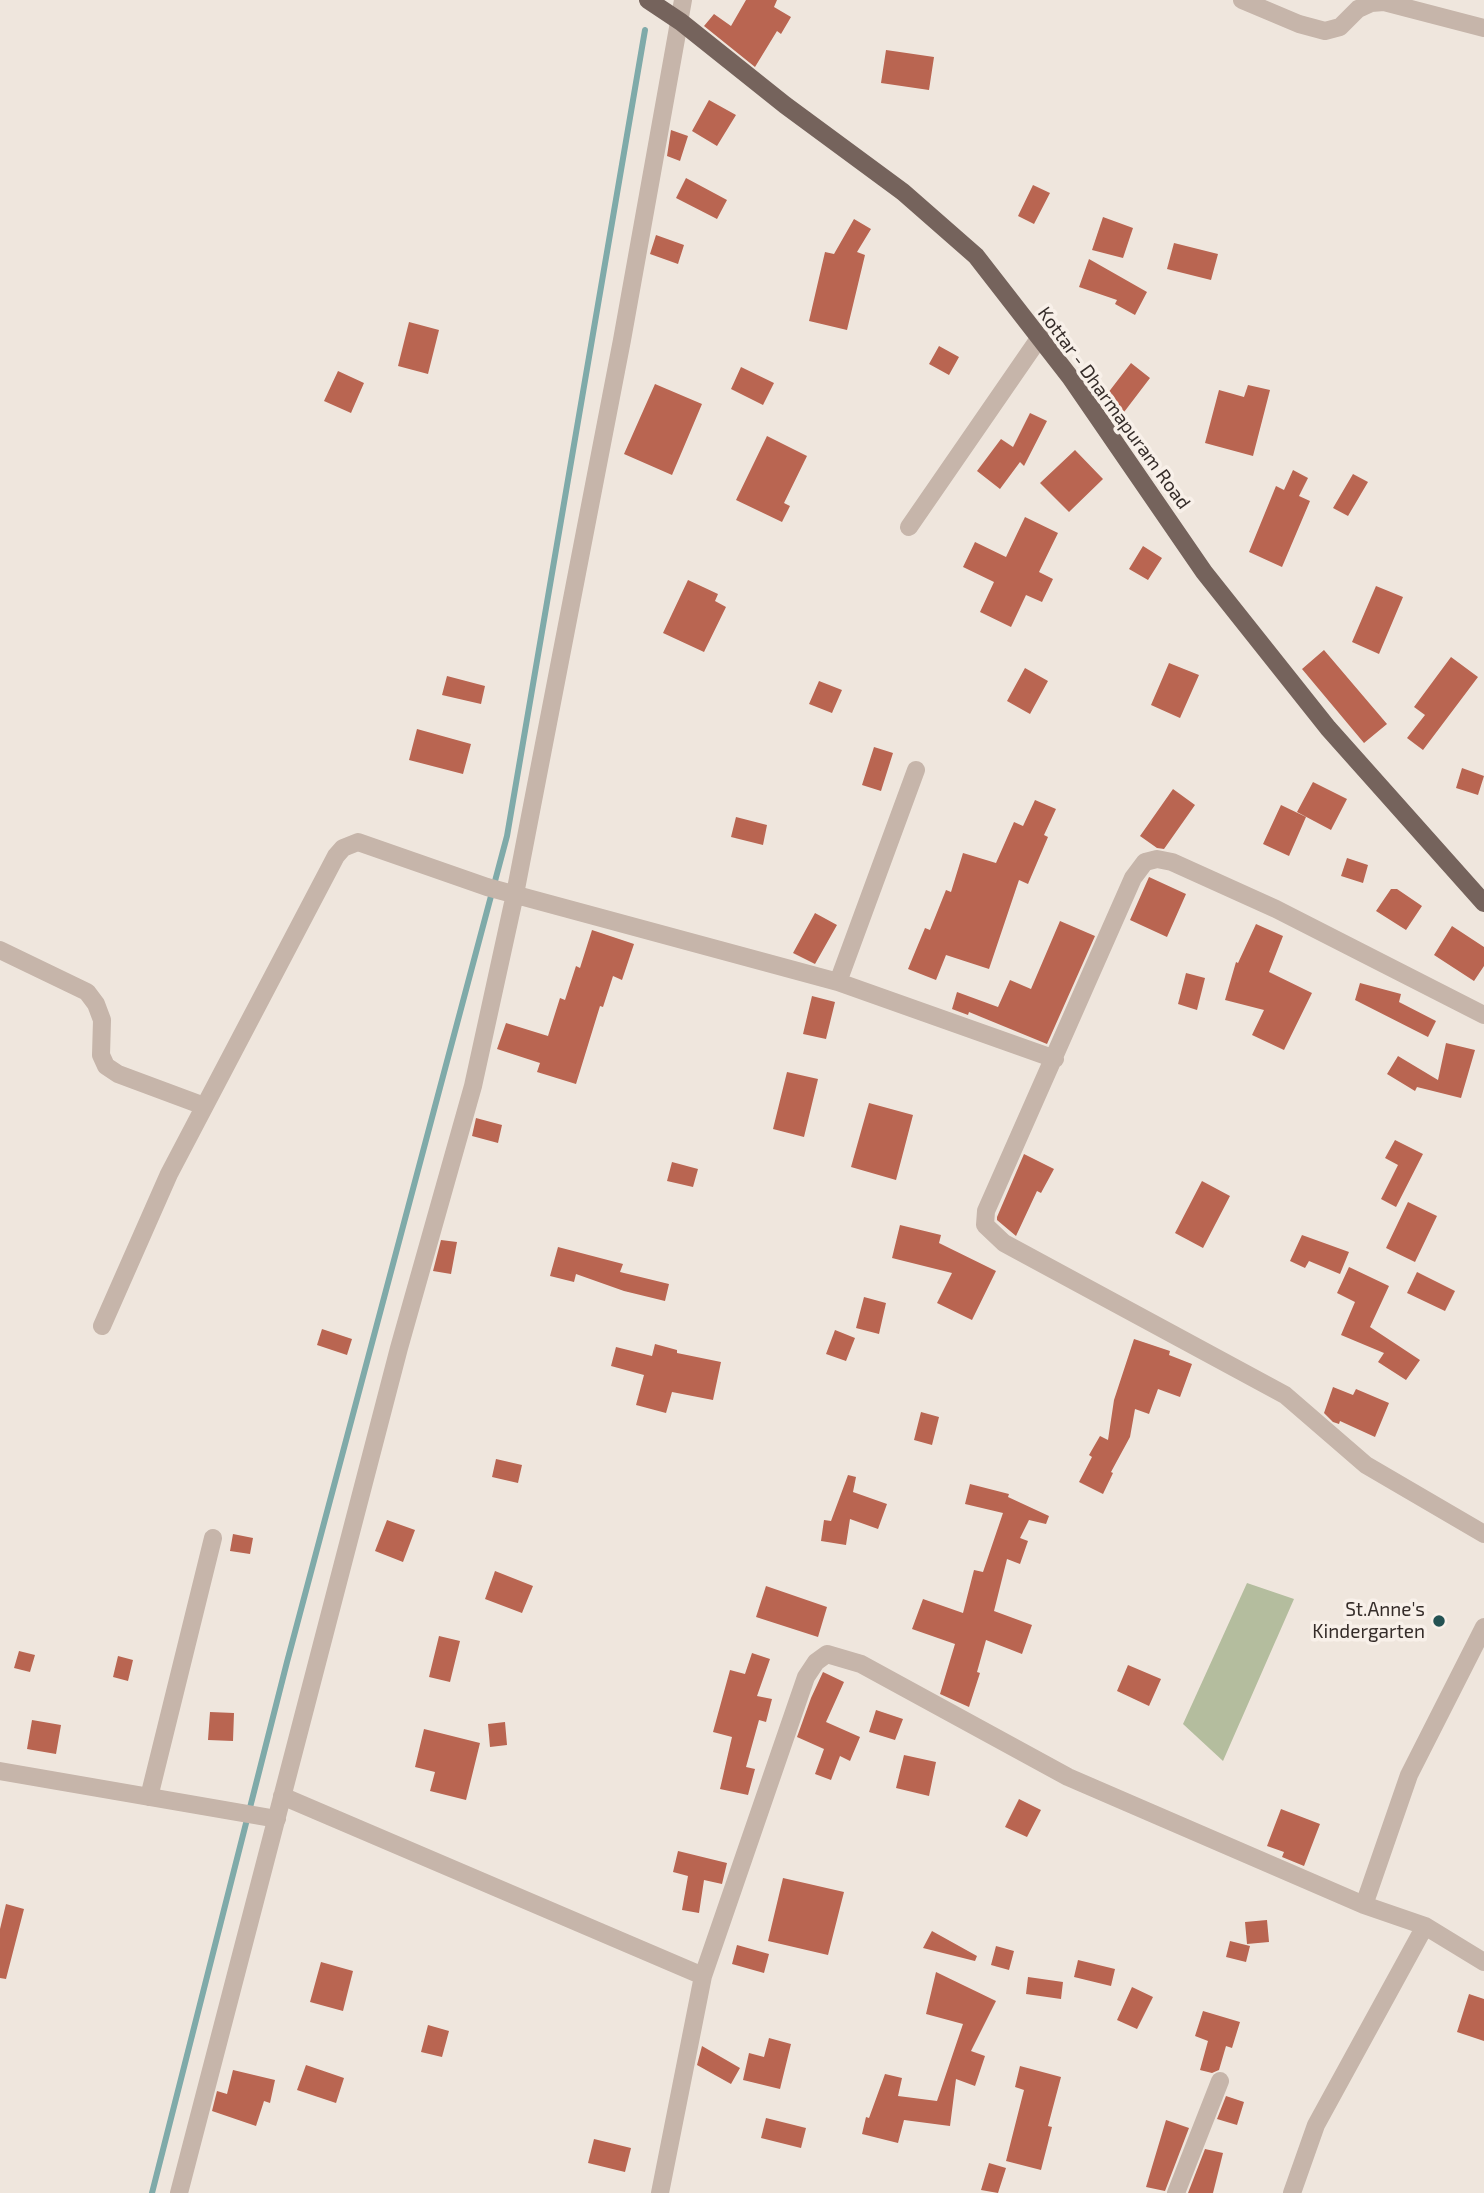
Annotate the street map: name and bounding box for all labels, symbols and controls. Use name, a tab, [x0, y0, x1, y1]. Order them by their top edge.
street label: Kottar - Dharmapuram Road	[1033, 302, 1195, 514]
place label: St.Anne's Kindergarten	[1312, 1599, 1425, 1643]
marker: St.Anne's Kindergarten	[1431, 1613, 1447, 1629]

